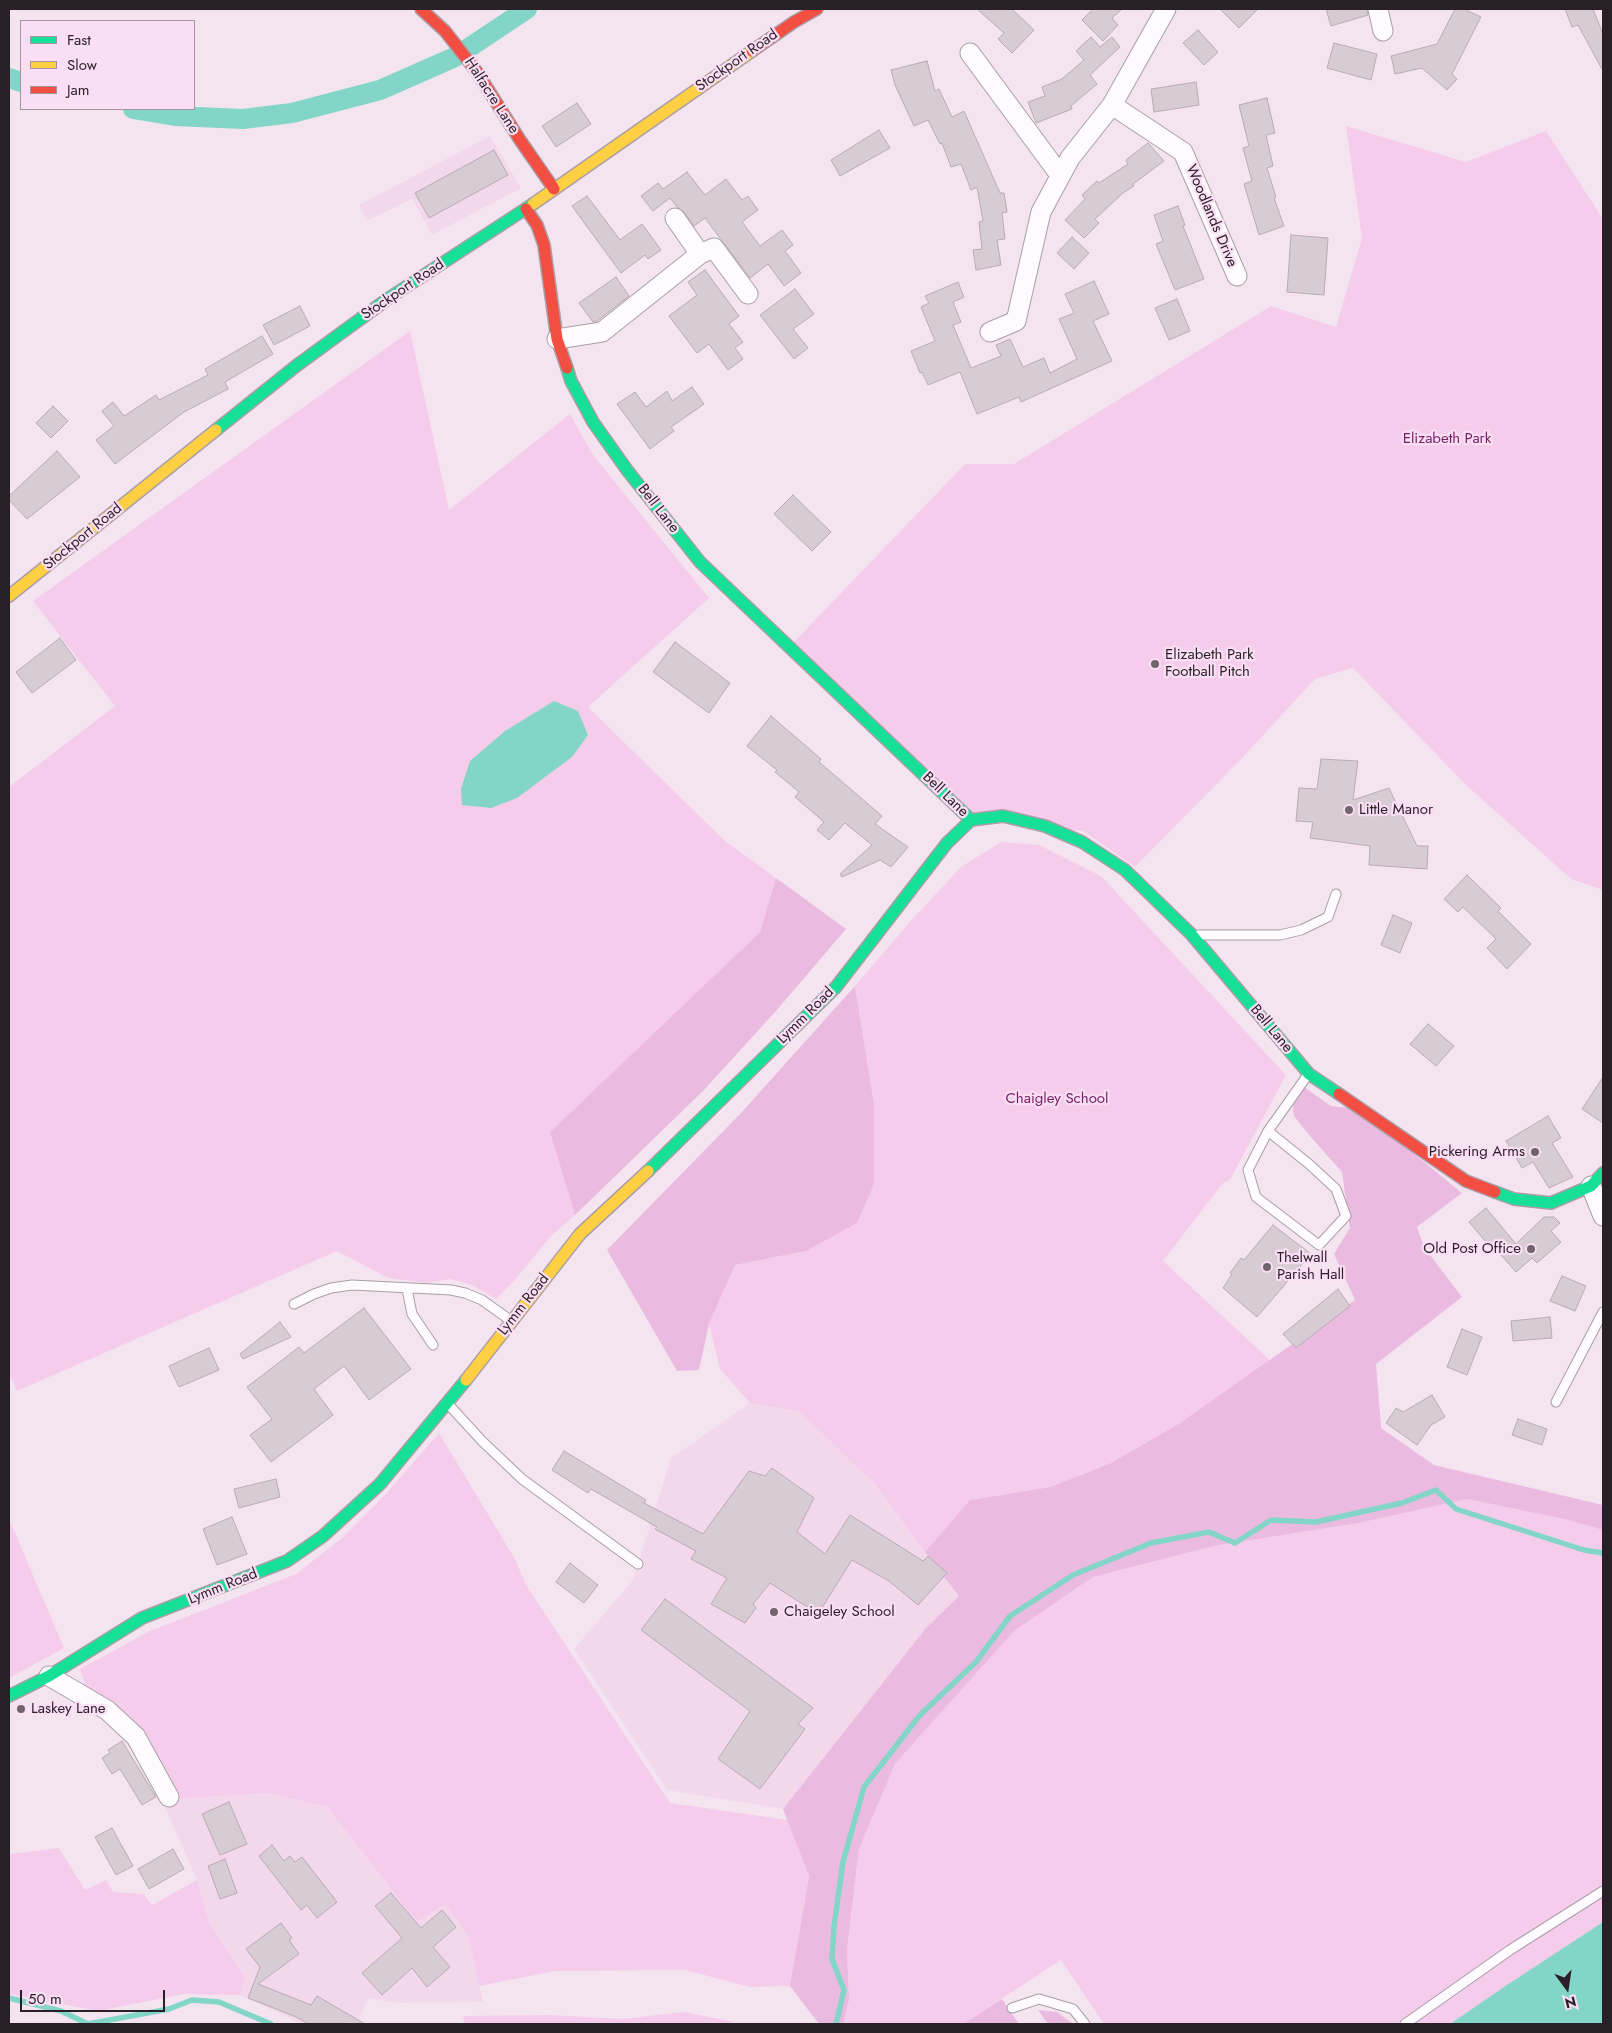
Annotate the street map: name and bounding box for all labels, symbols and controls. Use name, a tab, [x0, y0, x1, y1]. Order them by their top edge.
legend	[20, 20, 195, 110]
street label: Stockport Road	[692, 26, 782, 96]
text: Fast	[67, 29, 91, 51]
text: Slow	[67, 54, 97, 76]
street label: Halfacre Lane	[460, 55, 522, 137]
text: Jam	[67, 79, 90, 101]
street label: Woodlands Drive	[1181, 162, 1241, 270]
street label: Stockport Road	[358, 256, 448, 324]
park label: Elizabeth Park	[1403, 430, 1491, 448]
street label: Bell Lane	[633, 481, 683, 537]
street label: Stockport Road	[40, 500, 126, 574]
place label: Elizabeth Park Football Pitch	[1165, 646, 1254, 681]
marker: Elizabeth Park Football Pitch	[1149, 658, 1161, 670]
street label: Bell Lane	[918, 769, 972, 821]
place label: Little Manor	[1359, 801, 1433, 819]
marker: Little Manor	[1343, 804, 1355, 816]
street label: Lymm Road	[774, 984, 838, 1048]
street label: Bell Lane	[1246, 1001, 1296, 1057]
park label: Chaigley School	[1006, 1090, 1108, 1108]
place label: Pickering Arms	[1429, 1143, 1525, 1161]
marker: Pickering Arms	[1529, 1146, 1541, 1158]
place label: Old Post Office	[1423, 1240, 1521, 1258]
marker: Old Post Office	[1525, 1243, 1537, 1255]
place label: Thelwall Parish Hall	[1277, 1249, 1344, 1284]
marker: Thelwall Parish Hall	[1261, 1261, 1273, 1273]
street label: Lymm Road	[494, 1271, 554, 1339]
street label: Lymm Road	[186, 1565, 260, 1609]
place label: Chaigeley School	[784, 1603, 895, 1621]
marker: Chaigeley School	[768, 1606, 780, 1618]
place label: Laskey Lane	[31, 1700, 106, 1718]
marker: Laskey Lane	[15, 1703, 27, 1715]
north arrow	[1542, 1963, 1592, 2013]
scale bar	[22, 1980, 168, 2012]
text: 50 m	[28, 1988, 62, 2010]
text: N	[1563, 1992, 1578, 2014]

